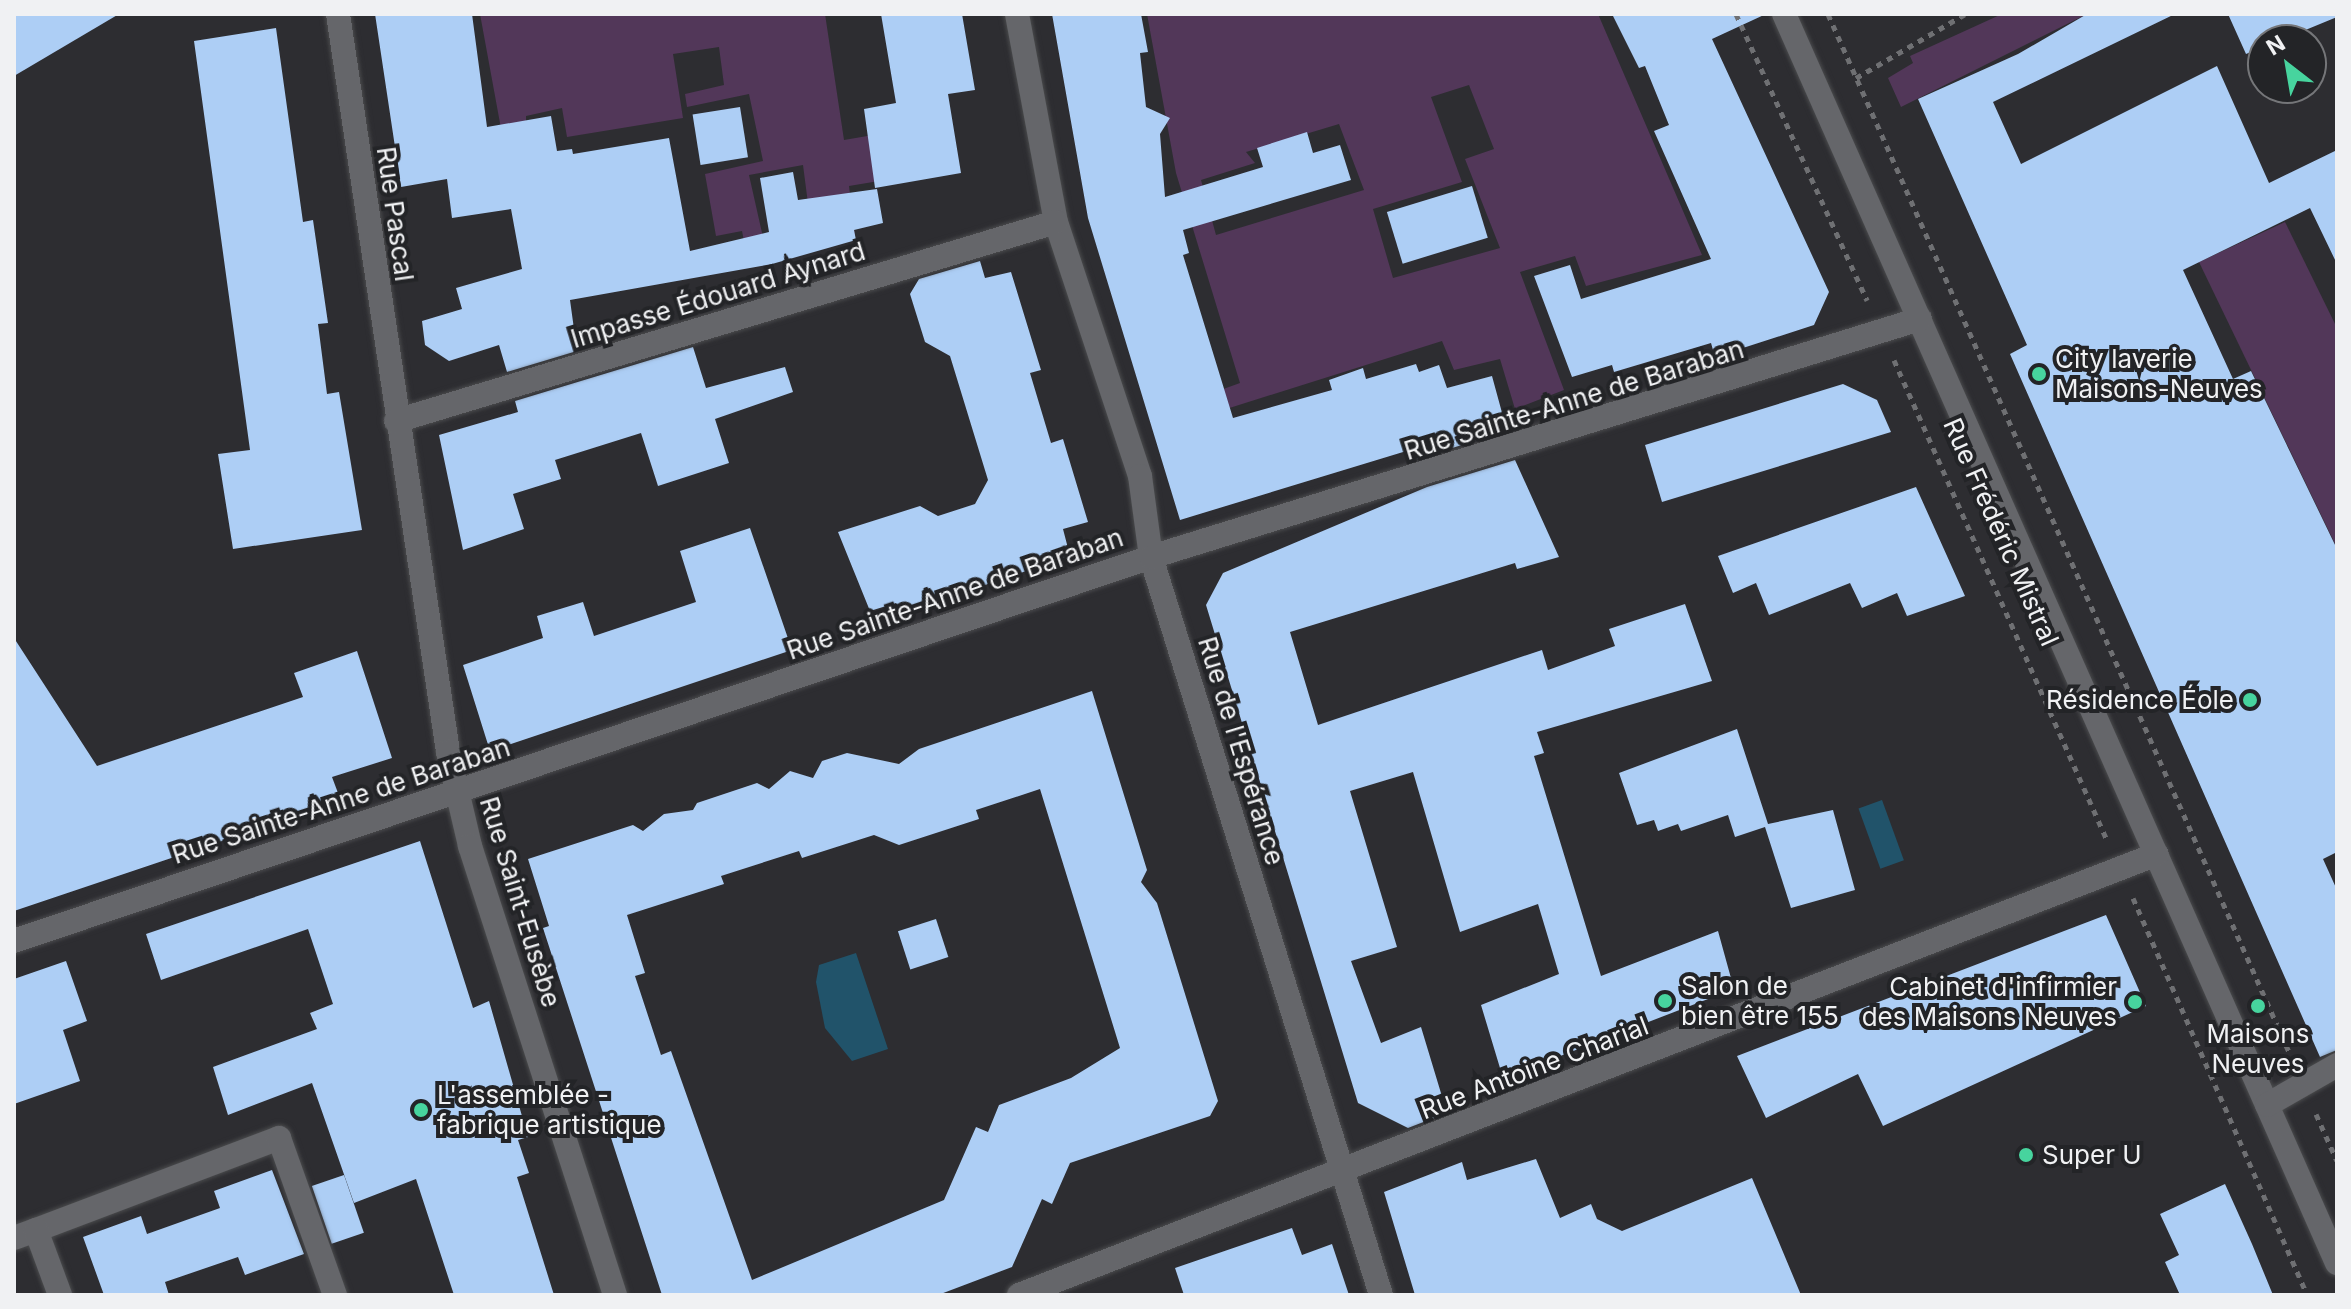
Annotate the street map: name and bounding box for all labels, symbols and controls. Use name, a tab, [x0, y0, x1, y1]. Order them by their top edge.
north arrow	[2247, 24, 2327, 104]
text: N	[2262, 30, 2290, 61]
street label: Rue Pascal	[370, 145, 420, 283]
street label: Impasse Édouard Aynard	[567, 235, 869, 355]
street label: Rue Sainte-Anne de Baraban	[1400, 333, 1748, 467]
place label: City laverie Maisons-Neuves	[2055, 343, 2263, 404]
marker: City laverie Maisons-Neuves	[2030, 365, 2048, 383]
street label: Rue Frédéric Mistral	[1937, 413, 2065, 651]
street label: Rue Sainte-Anne de Baraban	[783, 522, 1127, 666]
street label: Rue de l'Espérance	[1191, 633, 1291, 869]
place label: Résidence Éole	[2046, 684, 2234, 716]
marker: Résidence Éole	[2241, 691, 2259, 709]
street label: Rue Sainte-Anne de Baraban	[168, 732, 514, 870]
street label: Rue Saint-Eusèbe	[473, 793, 567, 1011]
place label: Salon de bien être 155	[1681, 970, 1839, 1032]
place label: Cabinet d'infirmier des Maisons Neuves	[1862, 971, 2117, 1032]
marker: Cabinet d'infirmier des Maisons Neuves	[2124, 991, 2146, 1013]
marker: Salon de bien être 155	[1656, 992, 1674, 1010]
marker: Maisons Neuves	[2249, 997, 2267, 1015]
street label: Rue Antoine Charial	[1415, 1010, 1653, 1126]
place label: Maisons Neuves	[2207, 1018, 2309, 1080]
place label: L'assemblée - fabrique artistique	[437, 1079, 662, 1140]
marker: L'assemblée - fabrique artistique	[412, 1101, 430, 1119]
place label: Super U	[2042, 1139, 2142, 1171]
marker: Super U	[2017, 1146, 2035, 1164]

